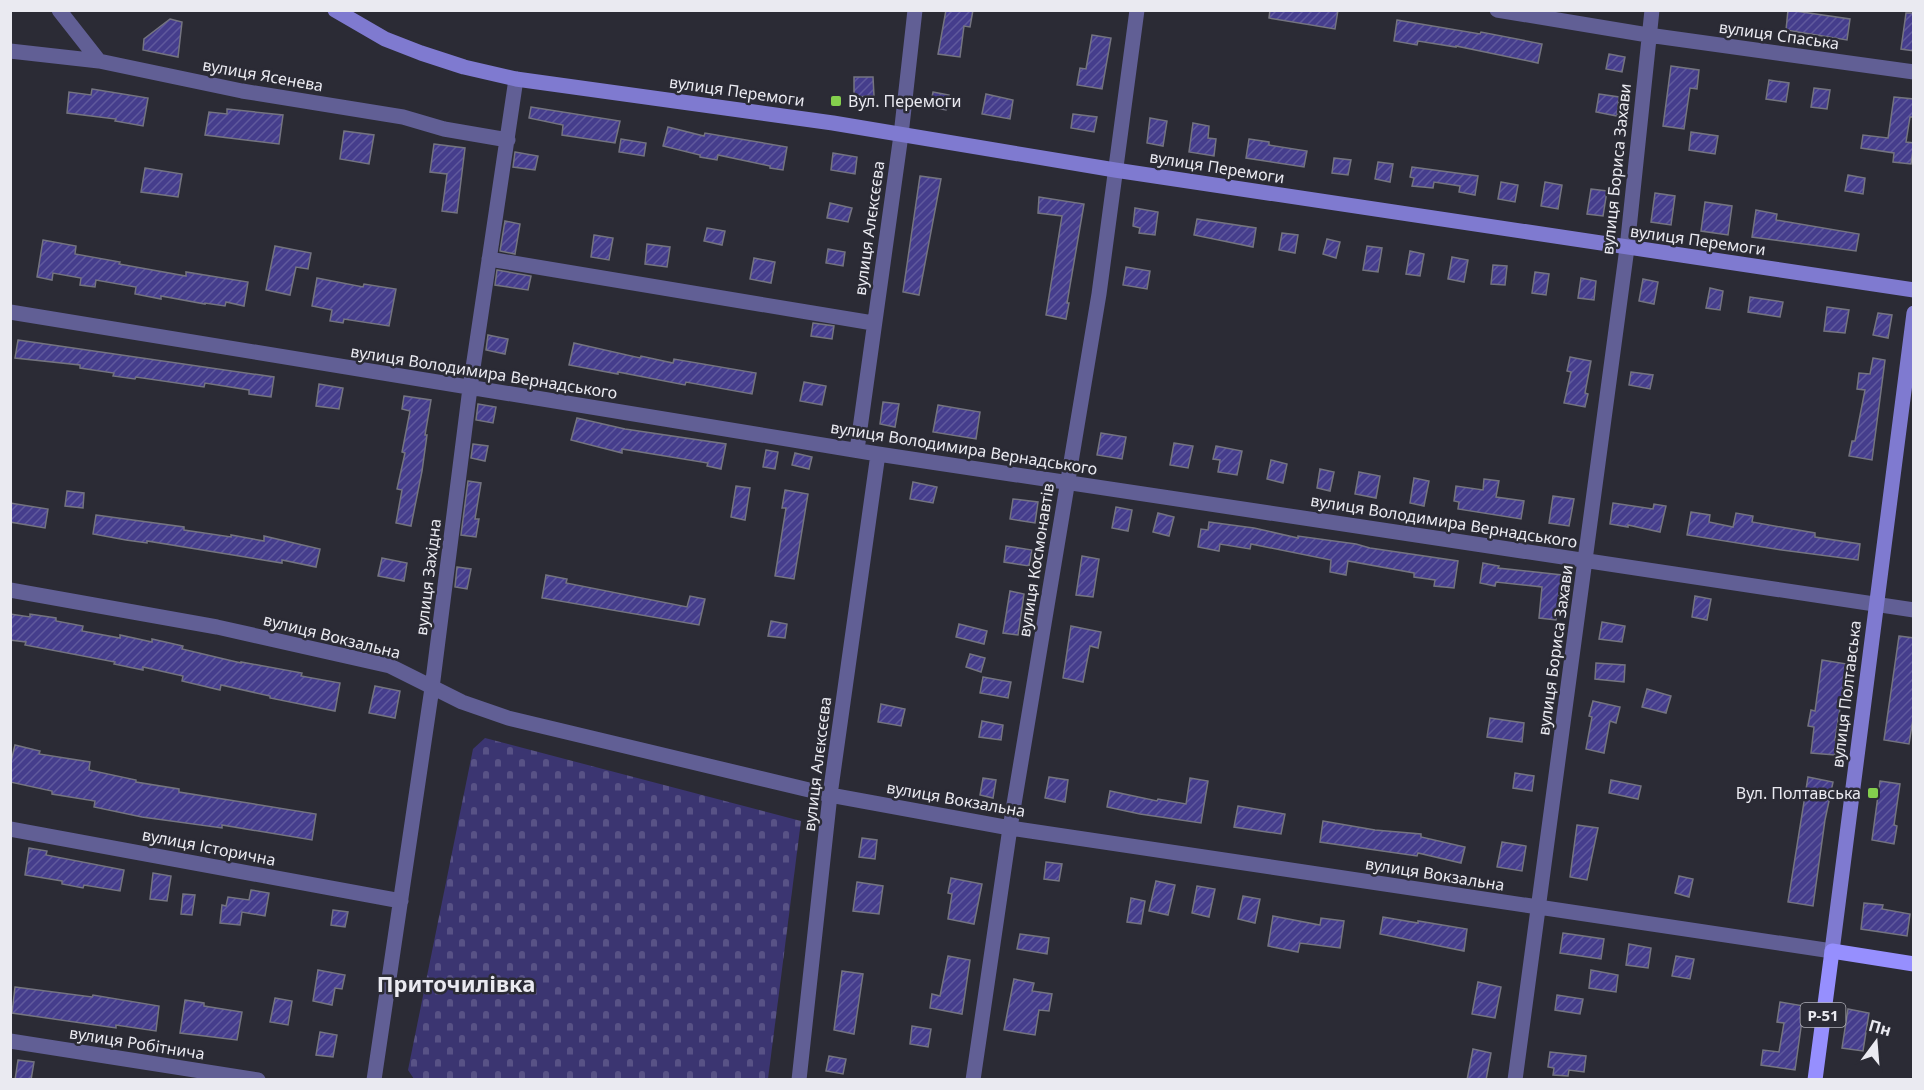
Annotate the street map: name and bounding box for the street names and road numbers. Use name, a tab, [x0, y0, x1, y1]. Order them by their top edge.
street label: вулиця Спаська	[1717, 16, 1841, 54]
street label: вулиця Ясенева	[201, 54, 325, 96]
street label: вулиця Перемоги	[668, 71, 806, 111]
street label: вулиця Бориса Захави	[1596, 82, 1636, 256]
street label: вулиця Перемоги	[1148, 145, 1286, 189]
street label: вулиця Алєксєєва	[849, 159, 889, 297]
street label: вулиця Перемоги	[1629, 220, 1767, 260]
street label: вулиця Володимира Вернадського	[349, 340, 619, 404]
street label: вулиця Володимира Вернадського	[829, 416, 1099, 480]
street label: вулиця Космонавтів	[1013, 481, 1059, 639]
street label: вулиця Володимира Вернадського	[1309, 489, 1579, 553]
street label: вулиця Західна	[410, 517, 446, 637]
street label: вулиця Бориса Захави	[1532, 563, 1578, 737]
street label: вулиця Вокзальна	[261, 608, 403, 664]
street label: вулиця Полтавська	[1826, 619, 1866, 769]
street label: вулиця Алєксєєва	[798, 695, 836, 833]
street label: вулиця Вокзальна	[885, 776, 1027, 822]
street label: вулиця Історична	[140, 823, 278, 871]
street label: вулиця Вокзальна	[1364, 852, 1506, 896]
road number: Р-51	[1800, 1003, 1846, 1027]
street label: вулиця Робітнича	[68, 1021, 206, 1065]

